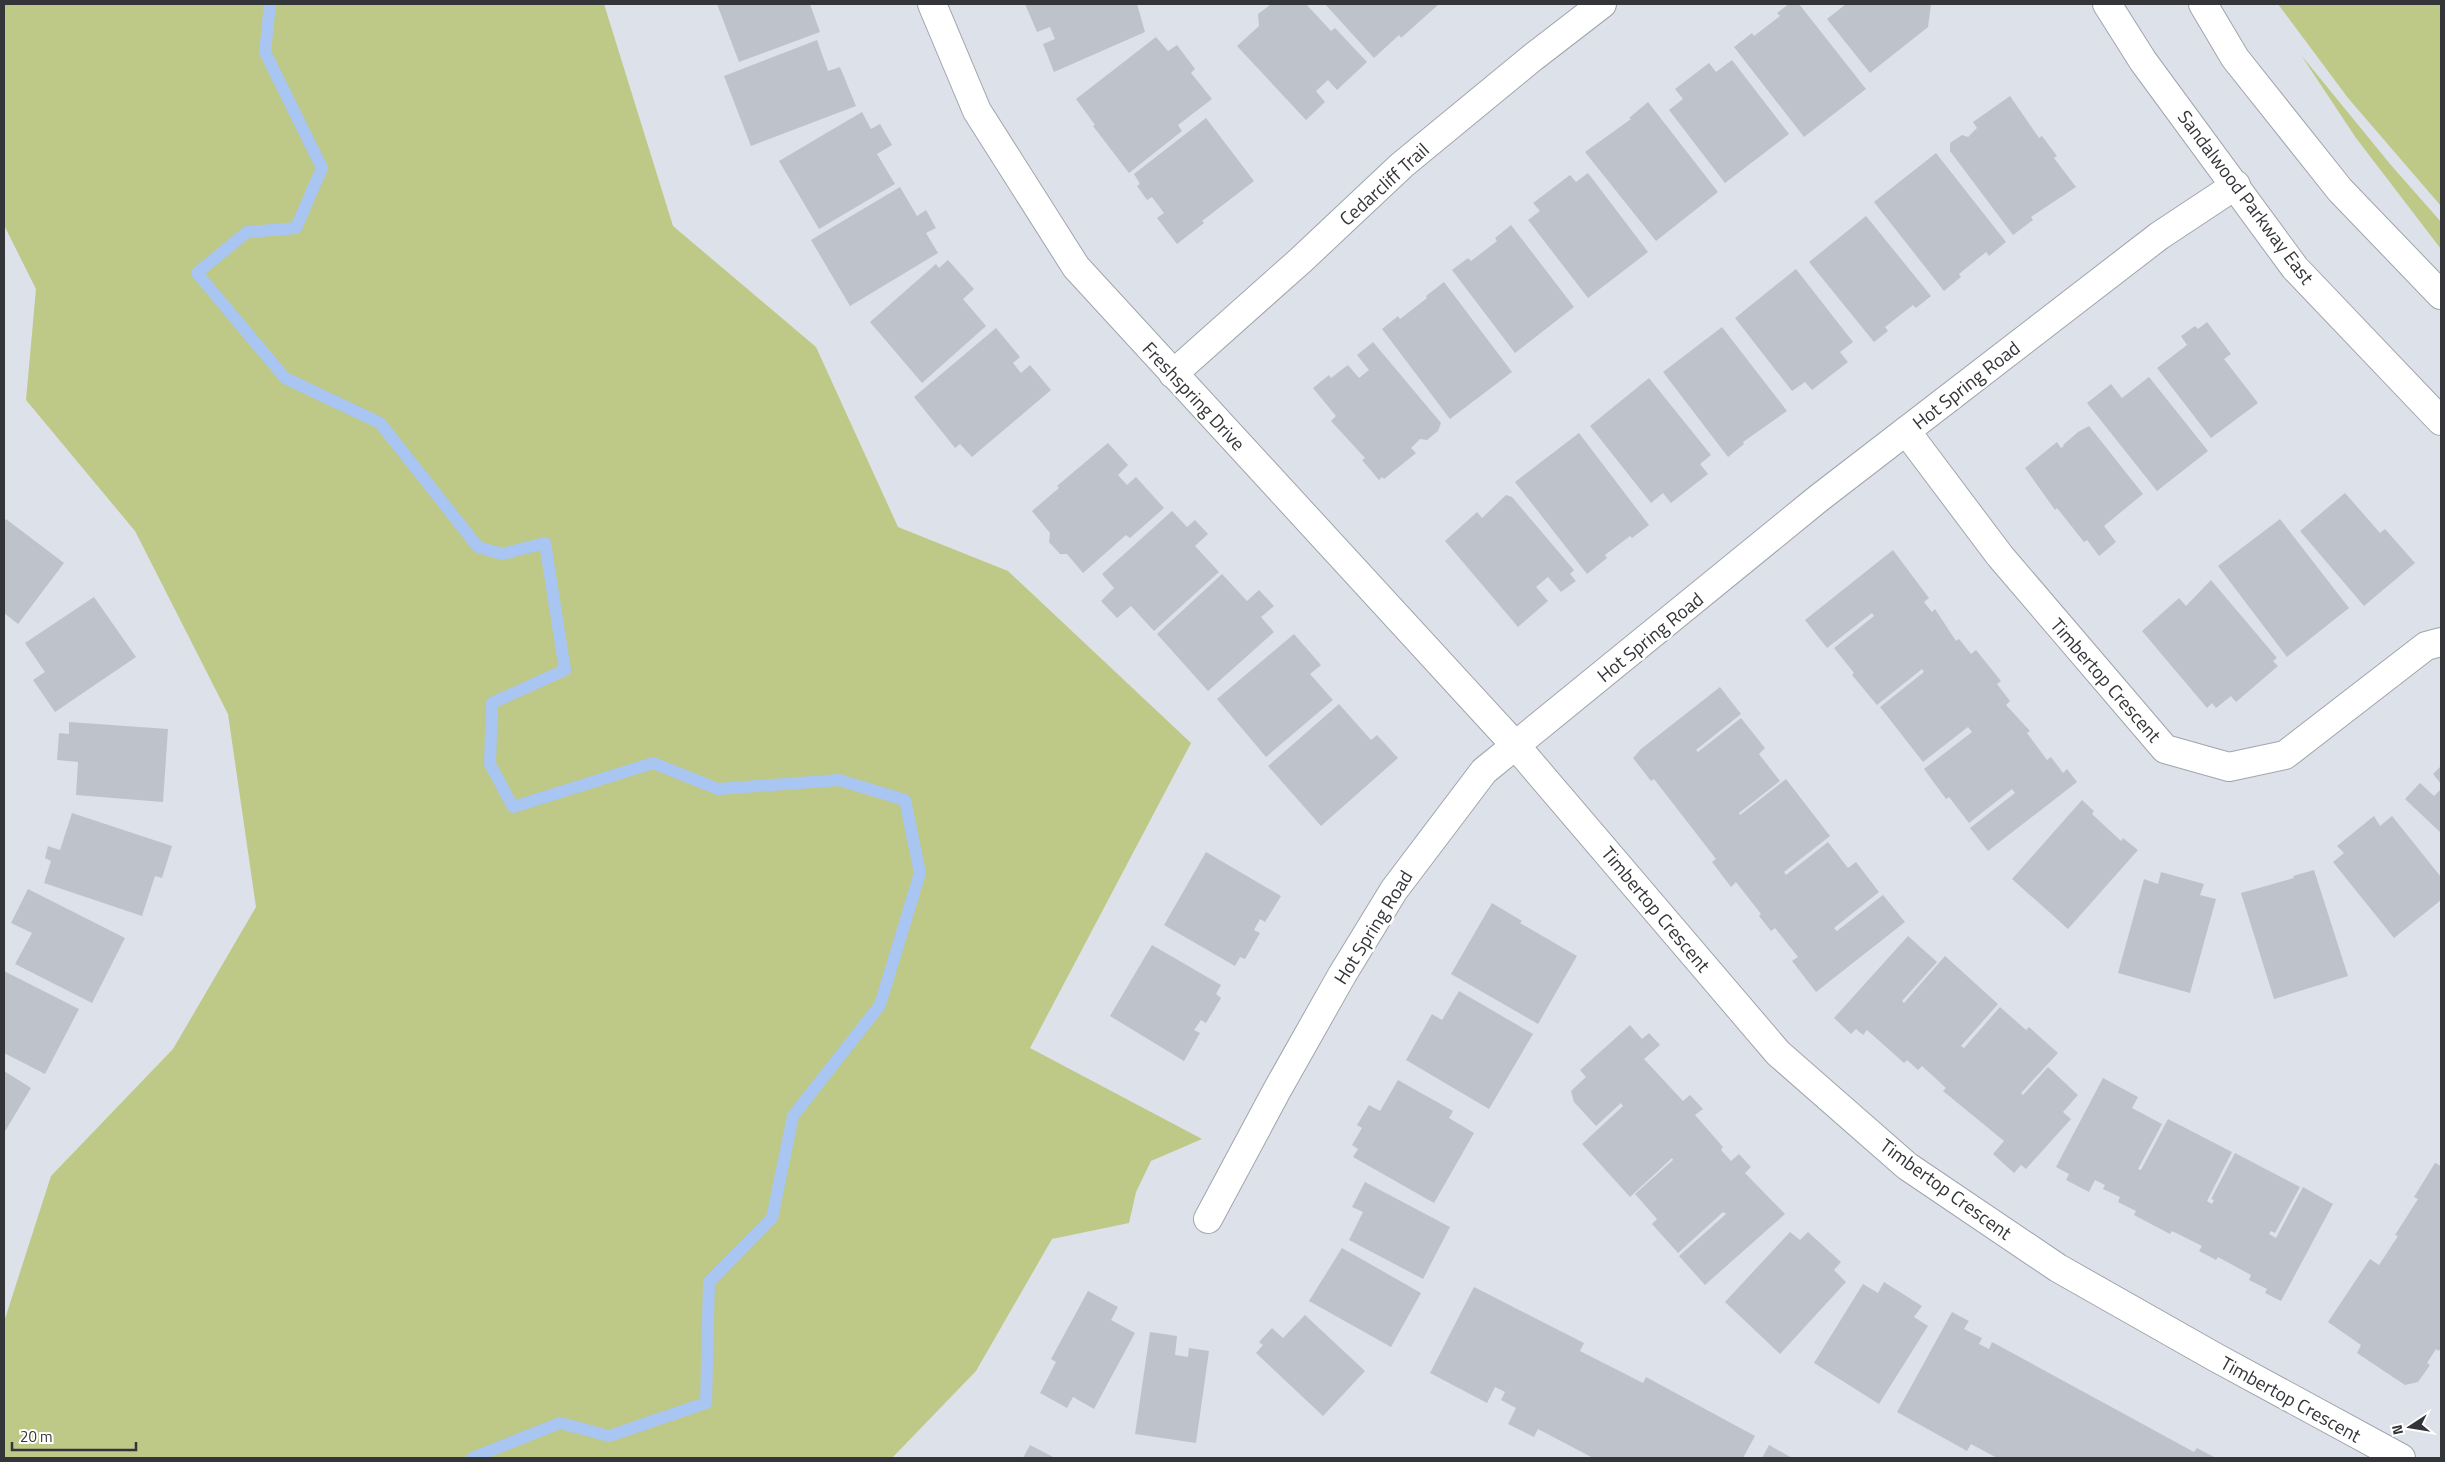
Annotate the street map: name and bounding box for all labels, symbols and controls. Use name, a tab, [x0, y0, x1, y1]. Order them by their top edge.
street label: Sandalwood Parkway East	[2171, 103, 2322, 290]
street label: Cedarcliff Trail	[1332, 135, 1435, 232]
street label: Hot Spring Road	[1906, 333, 2026, 436]
street label: Freshspring Drive	[1136, 335, 1253, 457]
street label: Hot Spring Road	[1590, 584, 1709, 689]
street label: Timbertop Crescent	[2044, 611, 2169, 749]
street label: Timbertop Crescent	[1595, 839, 1718, 978]
street label: Hot Spring Road	[1326, 864, 1419, 989]
street label: Timbertop Crescent	[1874, 1131, 2018, 1247]
street label: Timbertop Crescent	[2216, 1348, 2367, 1449]
north arrow	[2385, 1402, 2435, 1452]
scale bar	[12, 1420, 136, 1452]
text: N	[2386, 1423, 2408, 1437]
text: 20 m	[20, 1425, 53, 1448]

